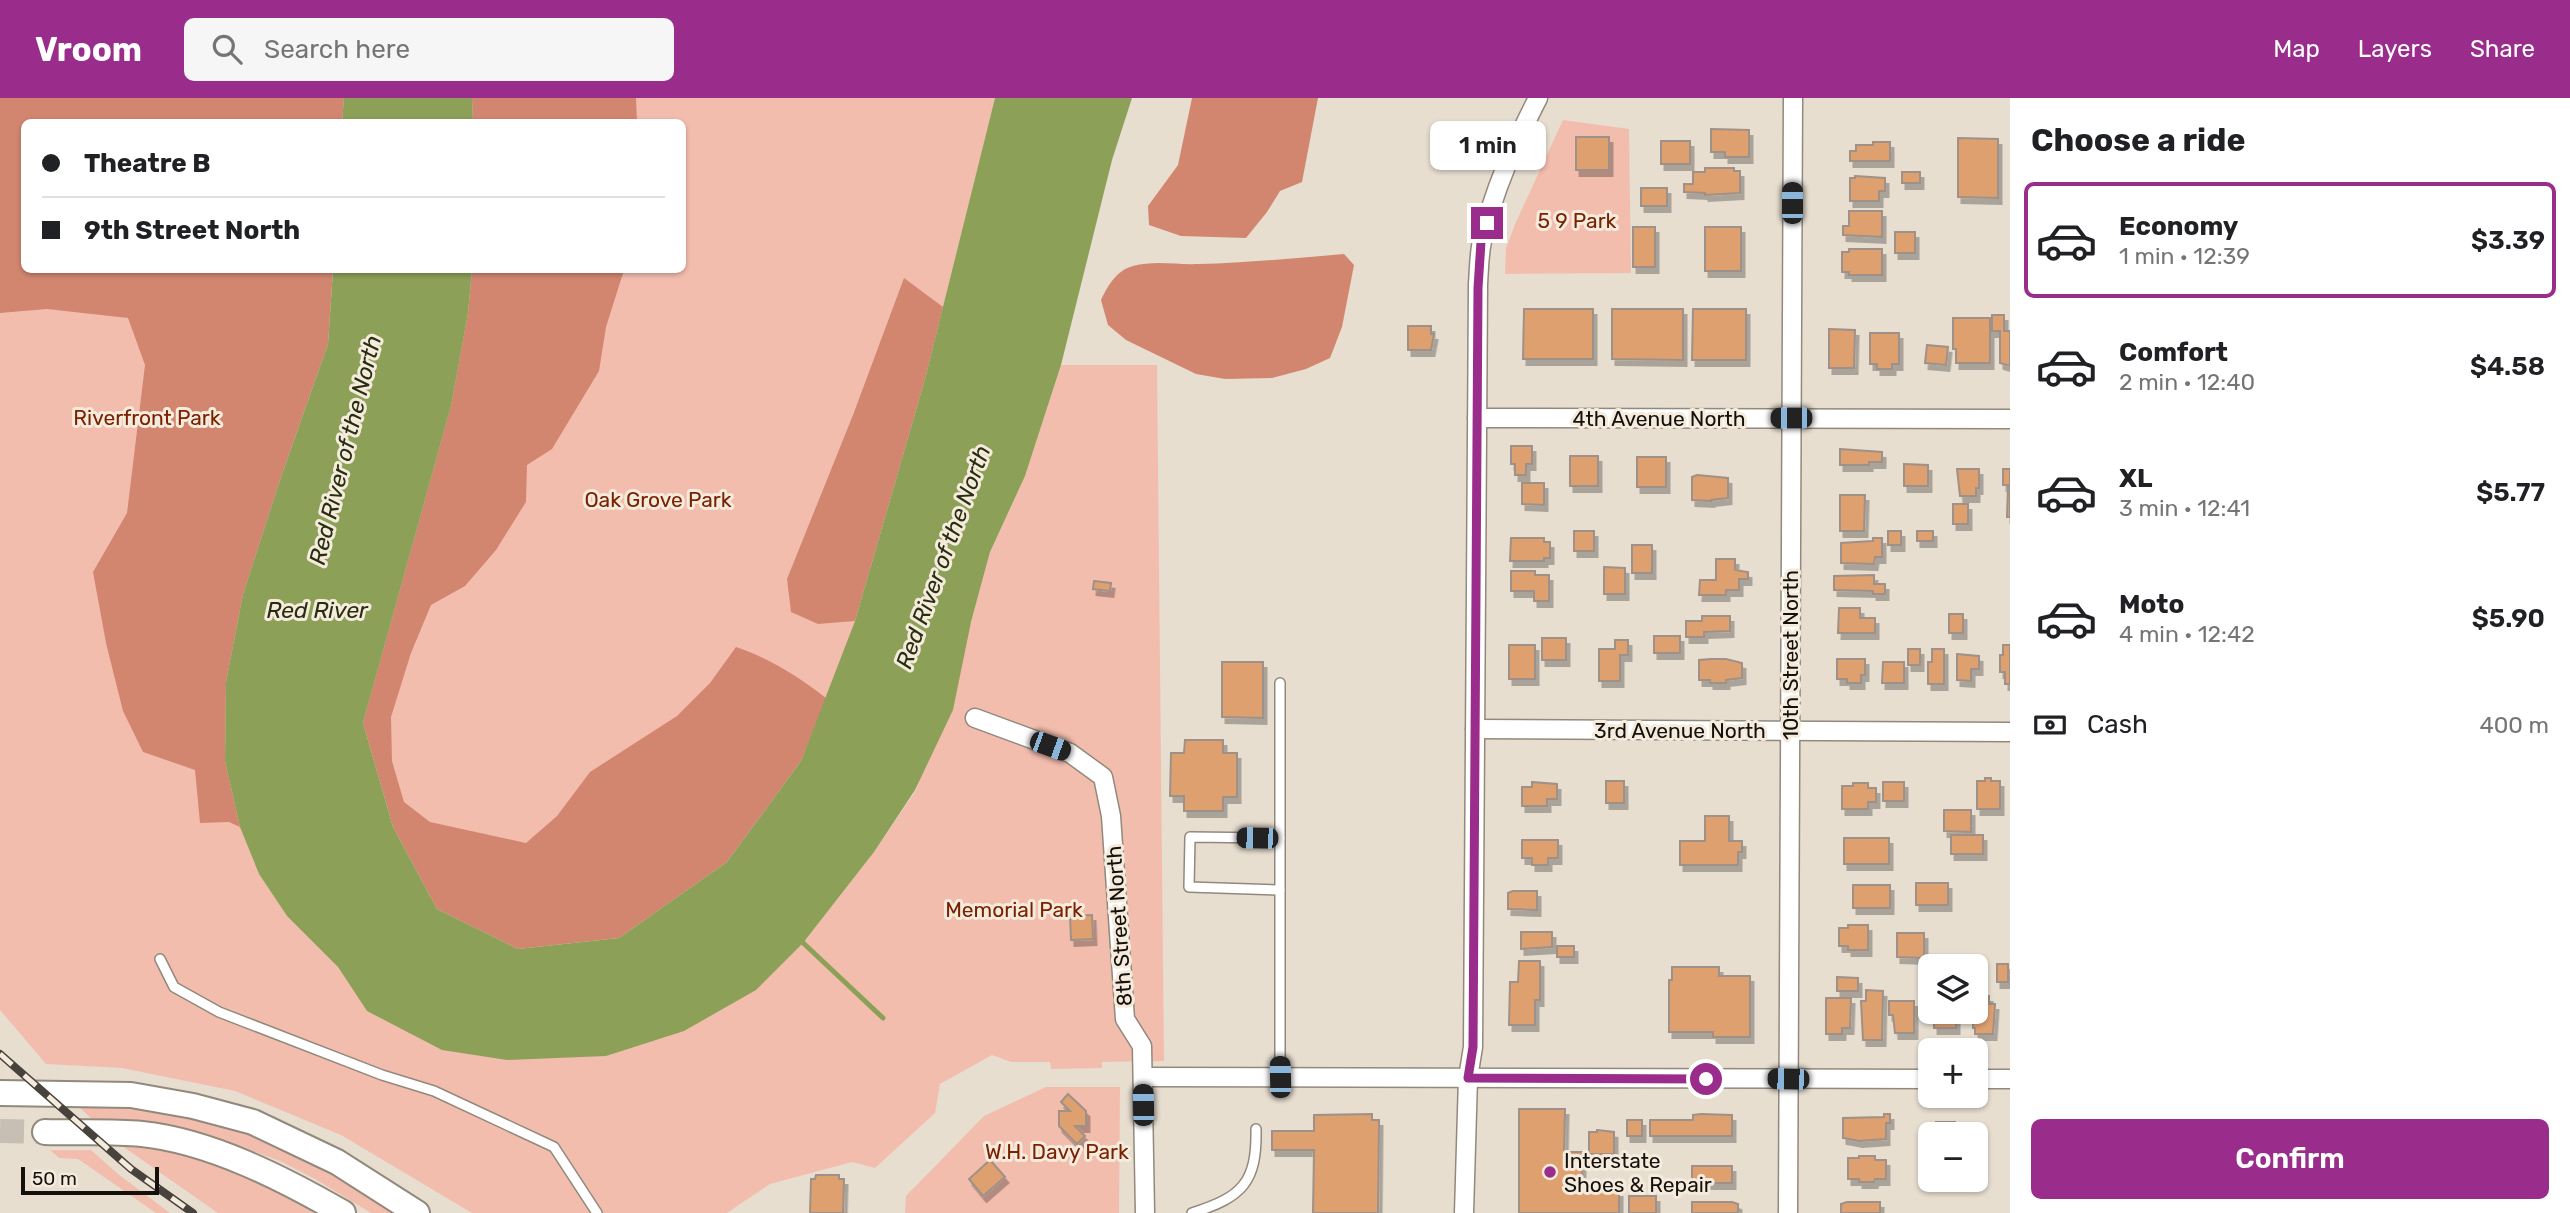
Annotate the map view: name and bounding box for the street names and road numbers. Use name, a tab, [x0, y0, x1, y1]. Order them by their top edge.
street label: 4th Avenue North	[1573, 406, 1745, 431]
street label: 10th Street North	[1778, 570, 1803, 740]
street label: 3rd Avenue North	[1594, 718, 1766, 743]
street label: 8th Street North	[1101, 845, 1137, 1007]

